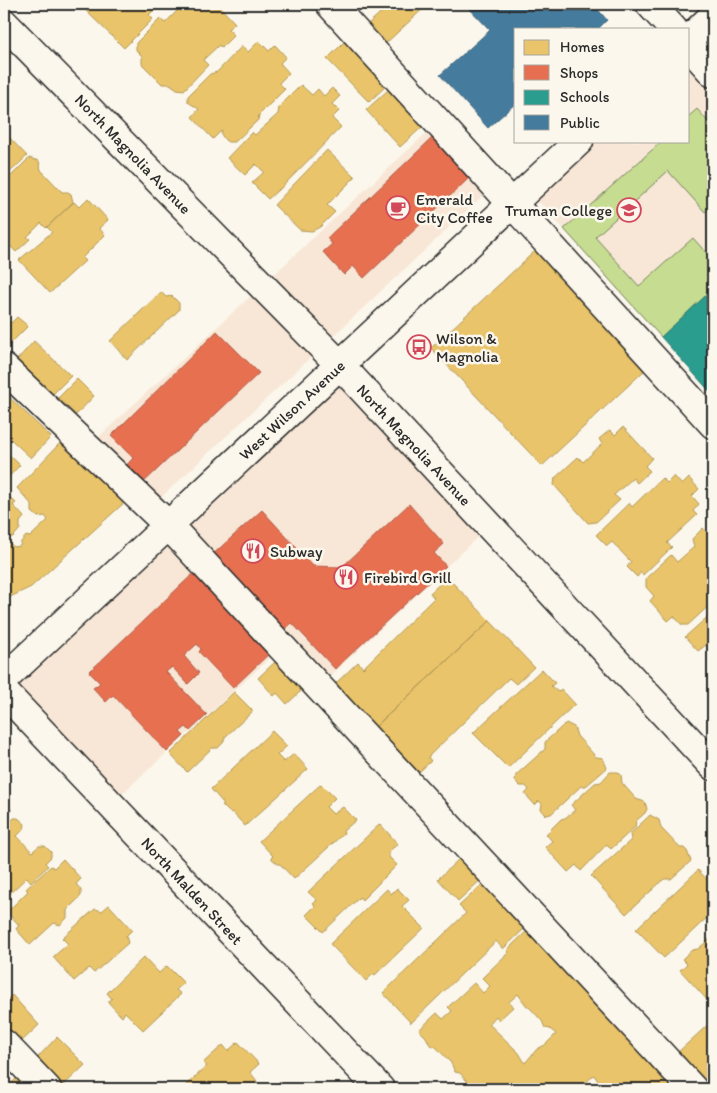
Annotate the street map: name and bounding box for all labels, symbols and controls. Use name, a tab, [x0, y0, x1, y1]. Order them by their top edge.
legend	[514, 28, 690, 142]
text: Homes	[560, 38, 605, 56]
text: Shops	[560, 64, 599, 82]
text: Schools	[560, 88, 610, 106]
street label: North Magnolia Avenue	[71, 90, 195, 218]
text: Public	[560, 114, 600, 132]
place label: Emerald City Coffee	[416, 190, 493, 227]
cafe icon: Emerald City Coffee	[385, 195, 411, 221]
school or university icon: Truman College	[616, 197, 642, 223]
place label: Truman College	[505, 201, 612, 220]
place label: Wilson & Magnolia	[436, 329, 499, 366]
bus stop icon: Wilson & Magnolia	[406, 334, 432, 360]
street label: West Wilson Avenue	[235, 356, 349, 464]
street label: North Magnolia Avenue	[353, 380, 475, 510]
restaurant icon: Subway	[240, 538, 266, 564]
place label: Subway	[270, 542, 323, 561]
restaurant icon: Firebird Grill	[333, 564, 359, 590]
place label: Firebird Grill	[364, 568, 452, 587]
street label: North Malden Street	[137, 833, 247, 949]

